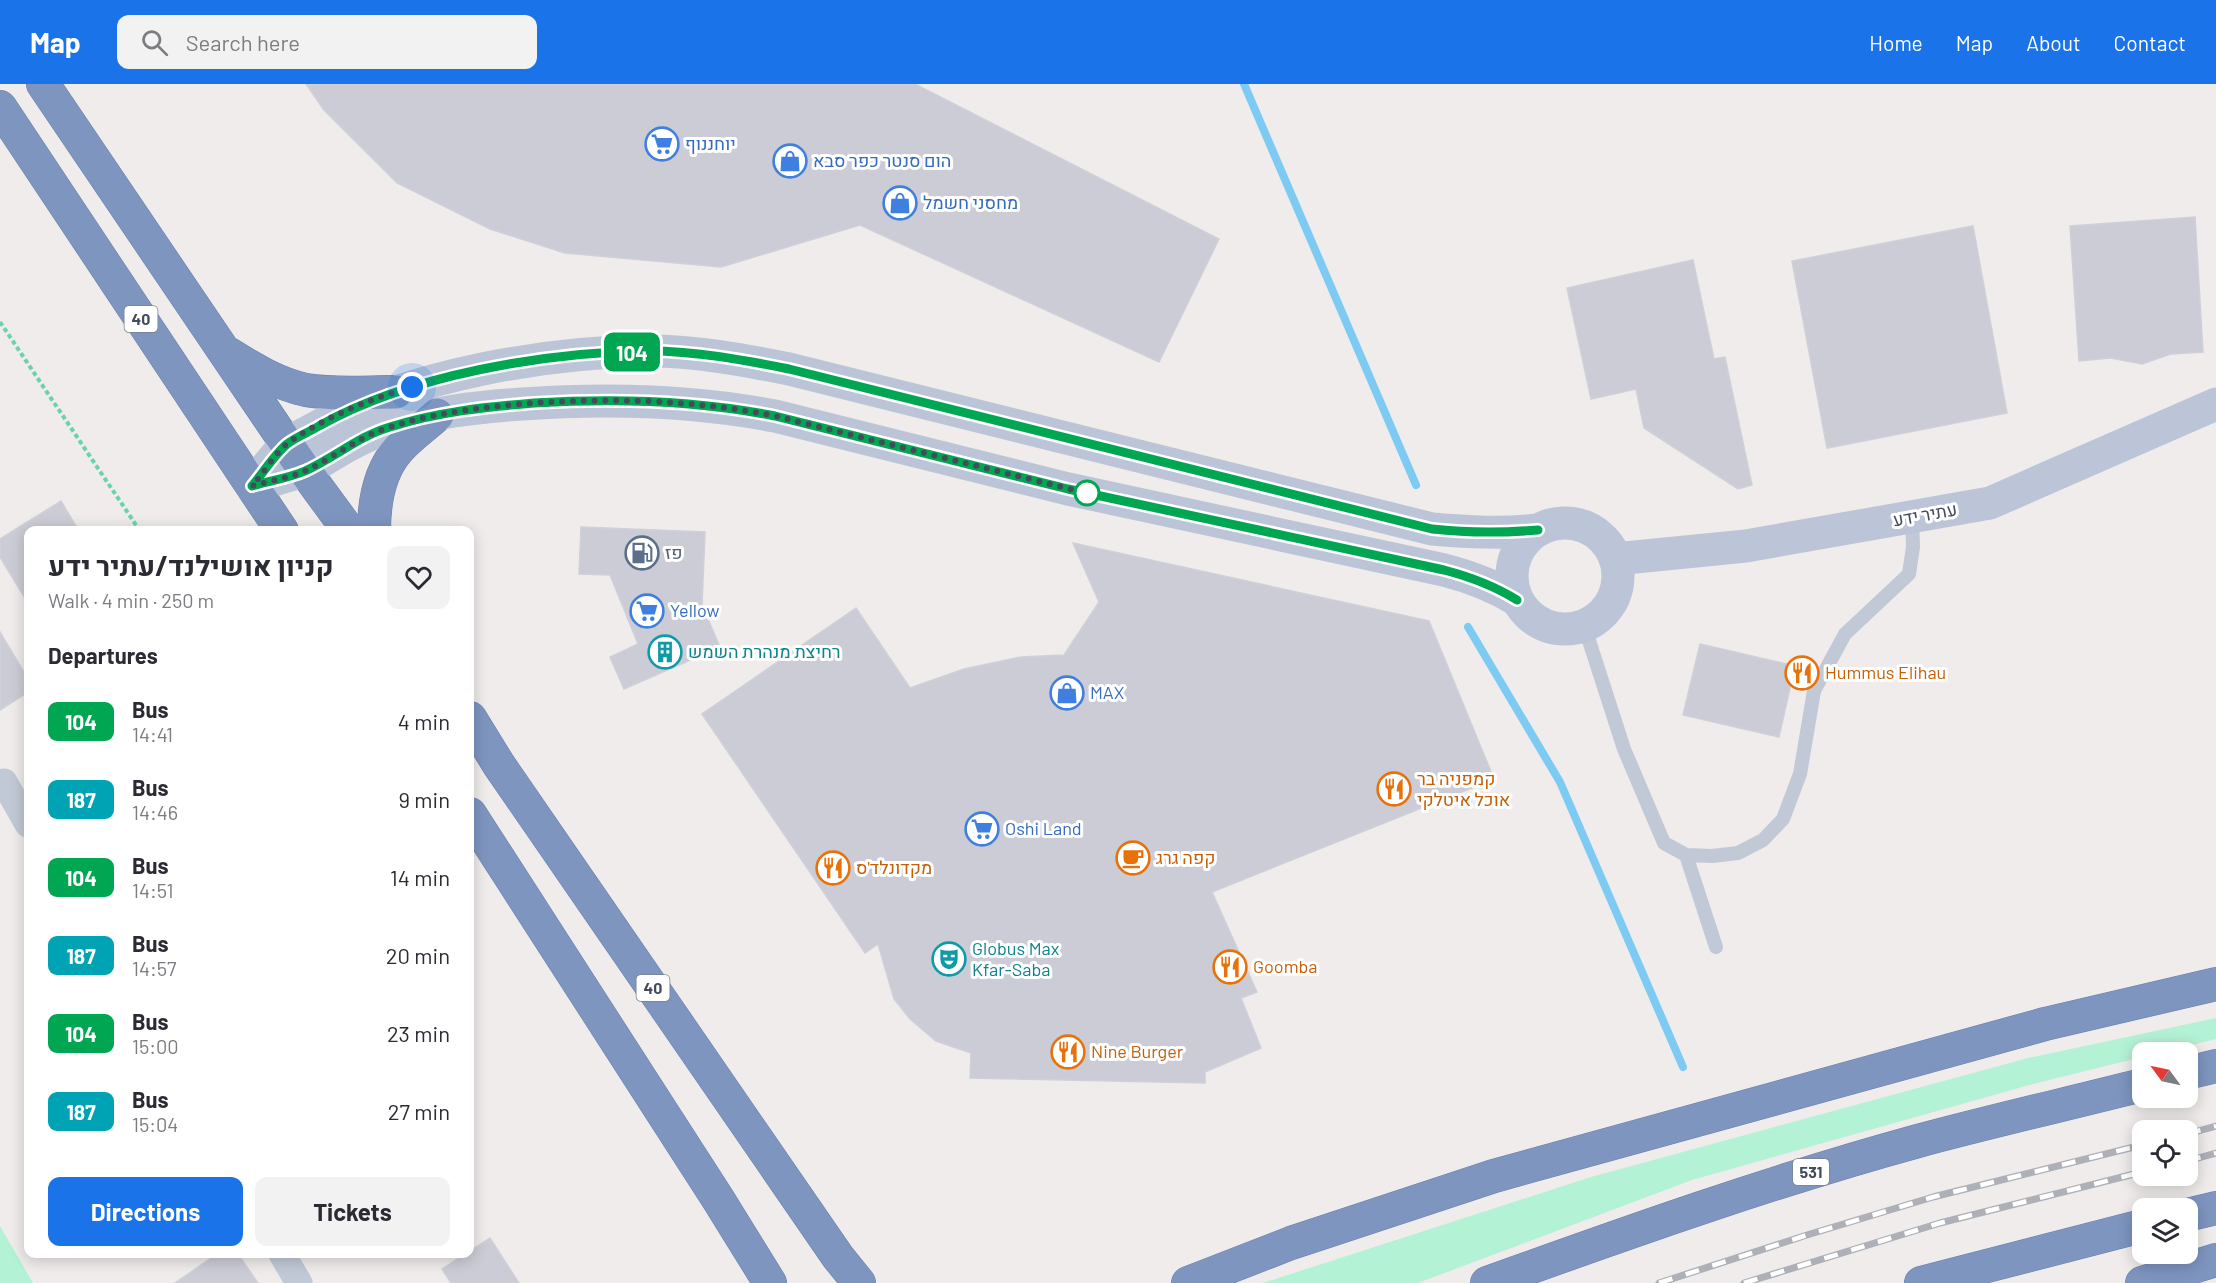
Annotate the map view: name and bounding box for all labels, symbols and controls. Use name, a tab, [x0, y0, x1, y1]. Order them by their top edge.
search box	[117, 15, 537, 69]
text: Map	[30, 25, 81, 59]
icon: search	[138, 26, 171, 59]
text: Search here	[186, 29, 300, 55]
text: Home	[1869, 30, 1923, 55]
text: Map	[1956, 30, 1993, 55]
text: About	[2026, 30, 2081, 55]
text: Contact	[2114, 30, 2186, 55]
supermarket icon: יוחננוף	[644, 126, 680, 162]
place label: יוחננוף	[685, 132, 736, 154]
shop icon: הום סנטר כפר סבא	[772, 143, 808, 179]
place label: הום סנטר כפר סבא	[813, 149, 951, 171]
shop icon: מחסני חשמל	[882, 185, 918, 221]
place label: מחסני חשמל	[923, 191, 1018, 213]
road number: 40	[124, 306, 158, 332]
line badge: 104	[598, 332, 666, 372]
text: 104	[616, 340, 648, 365]
your location	[397, 372, 427, 402]
unlabelled marker	[1074, 480, 1100, 506]
street label: עתיר ידע	[1891, 498, 1959, 530]
fuel station icon: פז	[624, 535, 660, 571]
place label: פז	[665, 541, 683, 563]
button: heart	[387, 546, 450, 609]
text: קניון אושילנד/עתיר ידע	[48, 548, 334, 582]
text: Walk · 4 min · 250 m	[48, 588, 214, 612]
supermarket icon: Yellow	[629, 593, 665, 629]
place label: Yellow	[670, 599, 719, 621]
building icon: רחיצת מנהרת השמש	[647, 634, 683, 670]
place label: רחיצת מנהרת השמש	[688, 640, 841, 662]
text: Departures	[48, 642, 158, 668]
restaurant icon: Hummus Elihau	[1784, 655, 1820, 691]
place label: Hummus Elihau	[1825, 661, 1946, 683]
shop icon: MAX	[1049, 675, 1085, 711]
place label: MAX	[1090, 681, 1124, 703]
text: Bus	[132, 696, 169, 722]
text: 4 min	[398, 708, 450, 734]
text: 104	[65, 709, 97, 734]
text: 14:41	[132, 722, 173, 746]
place label: קמפניה בר אוכל איטלקי	[1417, 767, 1510, 810]
restaurant icon: קמפניה בר אוכל איטלקי	[1376, 771, 1412, 807]
text: Bus	[132, 774, 169, 800]
text: 9 min	[398, 786, 450, 812]
text: 187	[66, 787, 96, 812]
text: 14:46	[132, 800, 178, 824]
supermarket icon: Oshi Land	[964, 811, 1000, 847]
place label: Oshi Land	[1005, 817, 1082, 839]
cafe icon: קפה גרג	[1115, 840, 1151, 876]
place label: קפה גרג	[1156, 846, 1215, 868]
restaurant icon: מקדונלד'ס	[815, 850, 851, 886]
text: Bus	[132, 852, 169, 878]
place label: מקדונלד'ס	[856, 856, 932, 878]
text: 14 min	[390, 864, 450, 890]
text: 104	[65, 865, 97, 890]
text: 14:51	[132, 878, 174, 902]
text: Bus	[132, 930, 169, 956]
place label: Globus Max Kfar-Saba	[972, 937, 1060, 980]
theatre icon: Globus Max Kfar-Saba	[931, 941, 967, 977]
text: 20 min	[386, 942, 450, 968]
text: 187	[66, 943, 96, 968]
restaurant icon: Goomba	[1212, 949, 1248, 985]
place label: Goomba	[1253, 955, 1318, 977]
text: 14:57	[132, 956, 177, 980]
road number: 40	[636, 975, 670, 1001]
text: Bus	[132, 1008, 169, 1034]
text: 23 min	[387, 1020, 450, 1046]
text: 104	[65, 1021, 97, 1046]
text: 15:00	[132, 1034, 179, 1058]
restaurant icon: Nine Burger	[1050, 1034, 1086, 1070]
place label: Nine Burger	[1091, 1040, 1184, 1062]
north arrow	[2132, 1042, 2198, 1108]
map controls	[2132, 1042, 2198, 1264]
text: Bus	[132, 1086, 169, 1112]
text: 27 min	[388, 1098, 450, 1124]
text: 187	[66, 1099, 96, 1124]
text: 15:04	[132, 1112, 178, 1136]
button: locate	[2132, 1120, 2198, 1186]
road number: 531	[1793, 1159, 1829, 1185]
button: Directions	[48, 1177, 243, 1246]
button: Tickets	[255, 1177, 450, 1246]
button: layers	[2132, 1198, 2198, 1264]

